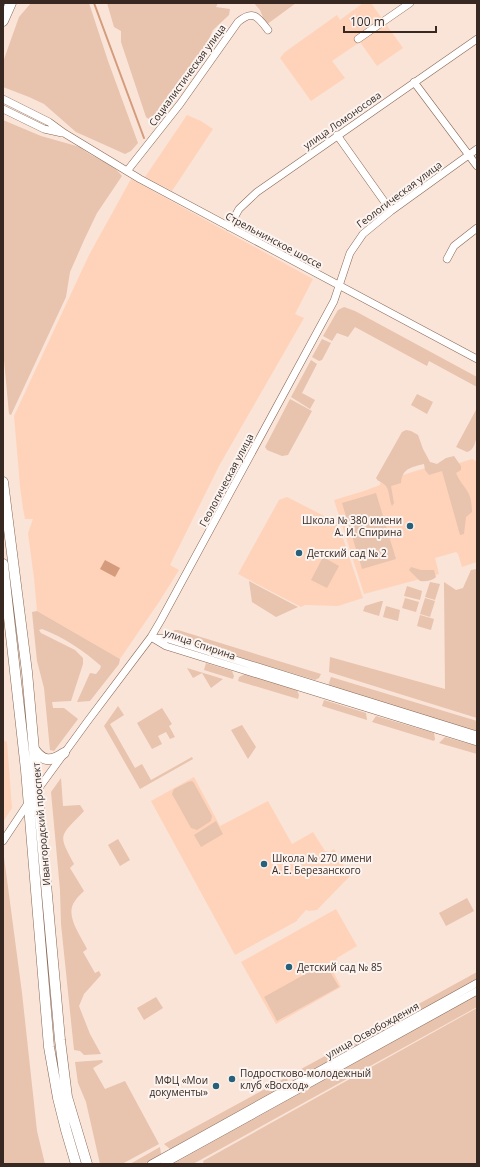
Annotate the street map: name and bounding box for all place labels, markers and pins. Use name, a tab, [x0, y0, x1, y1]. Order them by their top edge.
place label: Школа № 380 имени А. И. Спирина	[302, 513, 402, 539]
marker: Школа № 380 имени А. И. Спирина	[405, 521, 415, 531]
place label: Детский сад № 2	[307, 546, 387, 560]
marker: Детский сад № 2	[294, 548, 304, 558]
place label: Школа № 270 имени А. Е. Березанского	[272, 851, 372, 877]
marker: Школа № 270 имени А. Е. Березанского	[259, 859, 269, 869]
place label: Детский сад № 85	[297, 960, 383, 974]
marker: Детский сад № 85	[284, 962, 294, 972]
place label: Подростково-молодежный клуб «Восход»	[240, 1066, 371, 1092]
place label: МФЦ «Мои документы»	[149, 1073, 208, 1099]
marker: Подростково-молодежный клуб «Восход»	[227, 1074, 237, 1084]
marker: МФЦ «Мои документы»	[211, 1081, 221, 1091]

